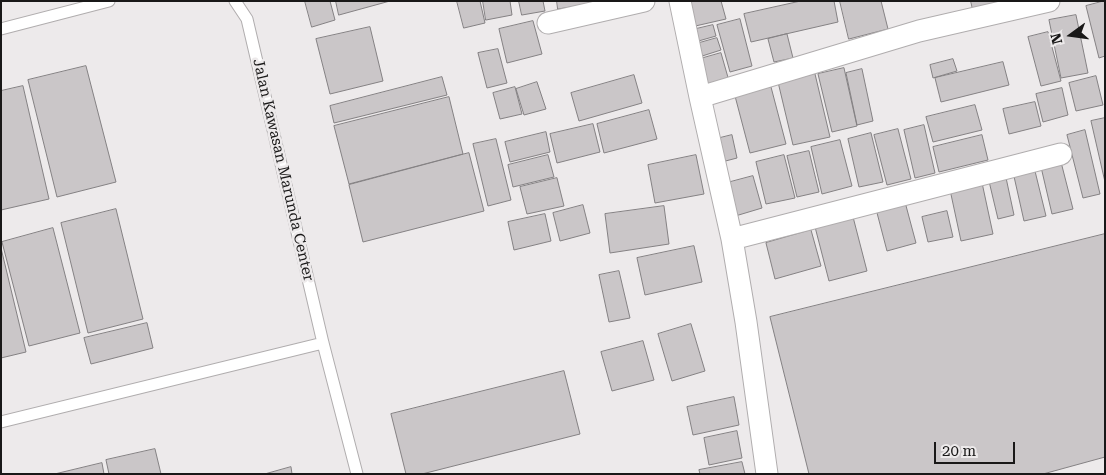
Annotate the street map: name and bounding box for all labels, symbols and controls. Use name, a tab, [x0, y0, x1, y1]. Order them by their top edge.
north arrow	[1046, 10, 1096, 60]
text: N	[1047, 31, 1066, 46]
street label: Jalan Kawasan Marunda Center	[249, 57, 317, 283]
scale bar	[936, 432, 1017, 464]
text: 20 m	[942, 442, 976, 460]

